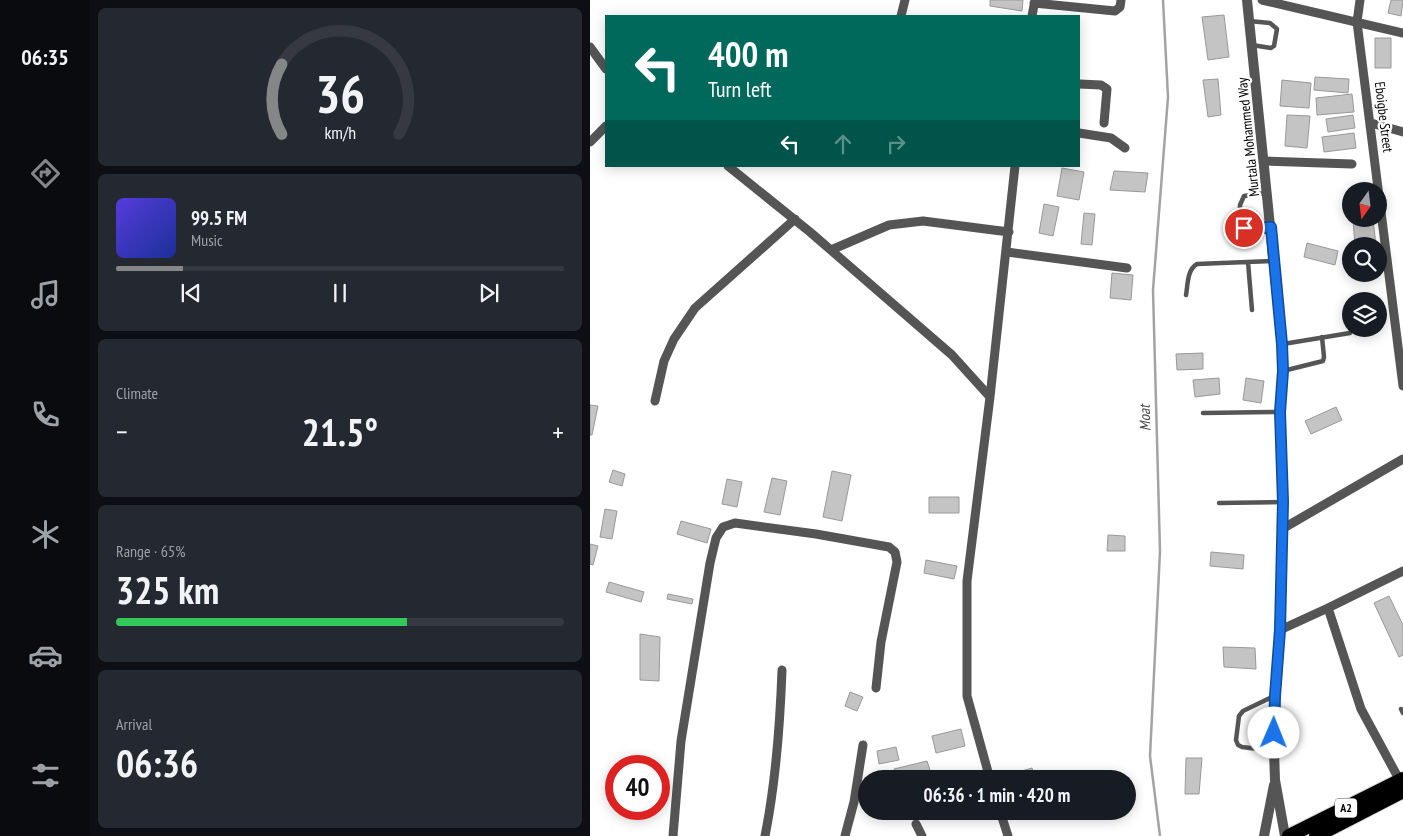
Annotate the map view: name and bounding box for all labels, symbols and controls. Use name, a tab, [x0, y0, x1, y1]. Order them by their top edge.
text: 400 m	[708, 31, 789, 77]
icon: left	[625, 35, 690, 100]
text: 06:35	[21, 43, 69, 71]
text: 36	[315, 60, 365, 127]
text: Turn left	[708, 75, 772, 103]
street label: Murtala Mohammed Way	[1233, 76, 1263, 198]
street label: Eboigbe Street	[1371, 81, 1397, 153]
text: km/h	[324, 121, 356, 144]
icon: left	[776, 130, 804, 158]
icon: ahead	[829, 130, 857, 158]
icon: right	[882, 130, 910, 158]
icon: directions	[28, 156, 63, 191]
north arrow	[1342, 182, 1388, 228]
map controls	[1342, 182, 1387, 337]
text: 99.5 FM	[191, 206, 247, 230]
pin	[1223, 207, 1265, 249]
icon: arrive	[1230, 214, 1258, 242]
text: Music	[191, 230, 223, 250]
button: search	[1342, 237, 1387, 282]
icon: music	[28, 277, 63, 312]
icon: previous	[177, 279, 205, 307]
icon: pause	[326, 279, 354, 307]
icon: next	[475, 279, 503, 307]
button: layers	[1342, 292, 1387, 337]
text: Climate	[116, 383, 158, 403]
icon: phone	[28, 397, 63, 432]
water label: Moat	[1134, 403, 1154, 431]
text: 21.5°	[302, 407, 378, 456]
text: −	[116, 413, 128, 450]
text: +	[552, 413, 564, 450]
icon: climate	[28, 517, 63, 552]
text: Range · 65%	[116, 541, 185, 561]
text: 325 km	[116, 565, 219, 614]
icon: car	[28, 638, 63, 673]
position arrow	[1247, 706, 1299, 758]
text: Arrival	[116, 714, 152, 734]
text: 06:36	[116, 738, 198, 787]
speed limit sign: 40	[605, 755, 670, 820]
icon: filters	[28, 758, 63, 793]
text: 06:36 · 1 min · 420 m	[924, 783, 1070, 807]
road number: A2	[1335, 798, 1357, 818]

